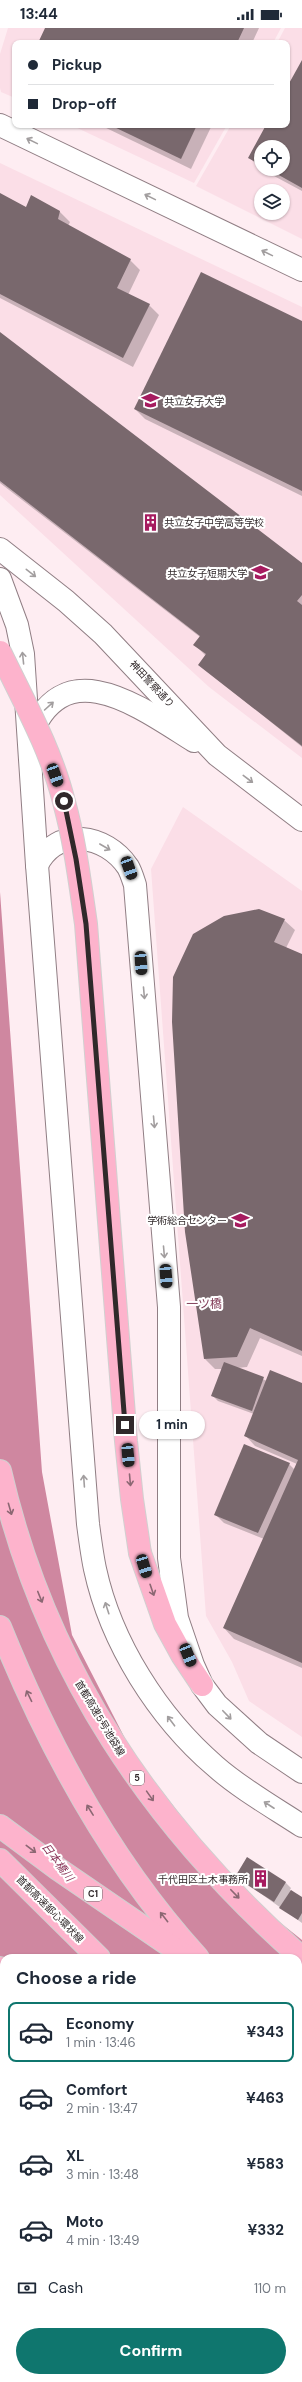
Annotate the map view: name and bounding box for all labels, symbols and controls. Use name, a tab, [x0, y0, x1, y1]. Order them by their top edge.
text: 13:44	[20, 4, 58, 24]
text: Pickup	[52, 55, 102, 75]
text: Drop-off	[52, 94, 117, 114]
one-way arrow	[27, 137, 39, 144]
map controls	[254, 140, 290, 220]
button: locate	[254, 140, 290, 176]
button: layers	[254, 184, 290, 220]
one-way arrow	[144, 193, 156, 200]
one-way arrow	[261, 249, 273, 256]
school or university icon: 共立女子大学	[141, 391, 161, 411]
place label: 共立女子大学	[164, 395, 224, 408]
building icon: 共立女子中学高等学校	[141, 512, 161, 532]
place label: 共立女子中学高等学校	[164, 516, 264, 529]
school or university icon: 共立女子短期大学	[250, 563, 270, 583]
place label: 共立女子短期大学	[167, 567, 247, 580]
one-way arrow	[25, 569, 36, 578]
one-way arrow	[19, 652, 27, 665]
street label: 神田警察通り	[127, 658, 177, 710]
one-way arrow	[44, 701, 55, 710]
car	[45, 762, 65, 788]
one-way arrow	[243, 774, 254, 783]
route start	[55, 792, 73, 810]
one-way arrow	[99, 843, 111, 851]
car	[119, 855, 139, 881]
car	[134, 951, 148, 975]
one-way arrow	[140, 986, 147, 999]
one-way arrow	[150, 1115, 157, 1128]
school or university icon: 学術総合センター	[230, 1210, 250, 1230]
place label: 学術総合センター	[147, 1214, 227, 1227]
one-way arrow	[161, 1245, 168, 1258]
car	[159, 1264, 173, 1288]
district label: 一ツ橋	[186, 1296, 222, 1312]
callout: 1 min	[139, 1411, 205, 1439]
route end	[116, 1416, 134, 1434]
text: 1 min	[156, 1416, 188, 1433]
car	[121, 1443, 135, 1467]
one-way arrow	[126, 1473, 134, 1486]
one-way arrow	[81, 1475, 88, 1488]
one-way arrow	[7, 1502, 14, 1515]
car	[135, 1553, 153, 1579]
one-way arrow	[149, 1583, 156, 1596]
one-way arrow	[37, 1591, 45, 1603]
one-way arrow	[103, 1603, 111, 1615]
car	[178, 1642, 198, 1668]
street label: 首都高速5号池袋線	[72, 1678, 128, 1758]
one-way arrow	[25, 1690, 32, 1702]
one-way arrow	[222, 1710, 231, 1720]
one-way arrow	[167, 1716, 175, 1727]
road number: 5	[130, 1771, 144, 1785]
one-way arrow	[146, 1791, 154, 1802]
one-way arrow	[264, 1801, 275, 1809]
one-way arrow	[86, 1804, 94, 1816]
water label: 日本橋川	[39, 1840, 77, 1885]
one-way arrow	[26, 1845, 37, 1853]
building icon: 千代田区土木事務所	[251, 1869, 271, 1889]
street label: 首都高速都心環状線	[14, 1873, 86, 1945]
place label: 千代田区土木事務所	[158, 1873, 248, 1886]
road number: C1	[84, 1887, 102, 1901]
one-way arrow	[231, 1889, 240, 1899]
one-way arrow	[159, 1912, 168, 1923]
text: Choose a ride	[16, 1966, 137, 1990]
icon: car	[18, 2014, 54, 2050]
text: Economy	[66, 2014, 134, 2034]
text: ¥343	[246, 2022, 284, 2042]
text: 1 min · 13:46	[66, 2034, 136, 2051]
icon: car	[18, 2080, 54, 2116]
text: Comfort	[66, 2080, 127, 2100]
text: ¥463	[246, 2088, 284, 2108]
text: 2 min · 13:47	[66, 2100, 138, 2117]
icon: car	[18, 2146, 54, 2182]
text: XL	[66, 2146, 84, 2166]
text: ¥583	[246, 2154, 284, 2174]
text: 3 min · 13:48	[66, 2166, 139, 2183]
icon: car	[18, 2212, 54, 2248]
text: Moto	[66, 2212, 104, 2232]
text: ¥332	[248, 2220, 284, 2240]
text: 4 min · 13:49	[66, 2232, 139, 2249]
icon: cash	[16, 2277, 38, 2299]
text: Cash	[48, 2278, 83, 2298]
text: 110 m	[254, 2280, 286, 2297]
button: Confirm	[16, 2328, 286, 2374]

